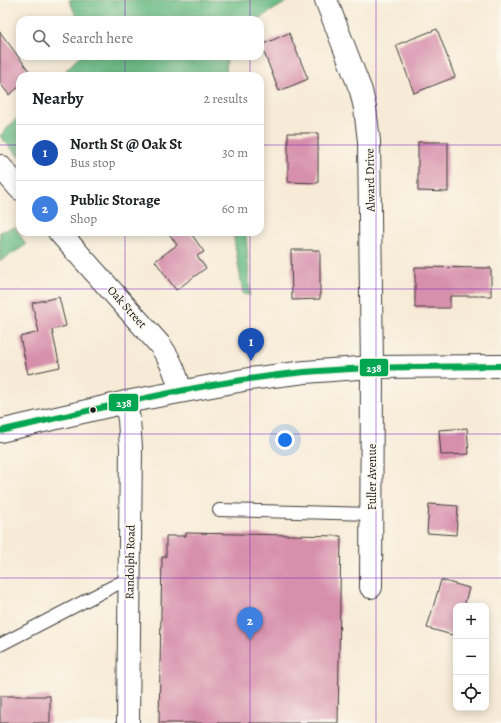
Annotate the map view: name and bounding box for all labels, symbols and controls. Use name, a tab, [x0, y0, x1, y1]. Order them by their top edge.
search box	[16, 16, 264, 60]
icon: search	[30, 27, 52, 49]
text: Search here	[62, 28, 133, 48]
text: Nearby	[32, 87, 83, 110]
text: 2 results	[204, 90, 248, 107]
text: North St @ Oak St	[70, 134, 182, 154]
text: 1	[43, 144, 47, 161]
text: 30 m	[222, 144, 248, 161]
street label: Alward Drive	[361, 148, 379, 213]
text: Bus stop	[70, 154, 115, 171]
text: Public Storage	[70, 190, 161, 210]
text: 2	[42, 200, 48, 217]
text: 60 m	[222, 200, 248, 217]
text: Shop	[70, 210, 97, 227]
street label: Oak Street	[104, 282, 150, 332]
pin: 1	[238, 328, 264, 361]
line badge: 238	[359, 358, 389, 377]
text: 238	[366, 361, 382, 376]
line badge: 238	[108, 393, 139, 412]
text: 238	[116, 396, 132, 411]
unlabelled marker	[88, 405, 98, 415]
your location	[275, 430, 295, 450]
street label: Fuller Avenue	[364, 444, 380, 510]
street label: Randolph Road	[121, 524, 139, 599]
map controls	[453, 603, 489, 711]
button: +	[453, 603, 489, 639]
pin: 2	[237, 607, 263, 640]
button: −	[453, 639, 489, 675]
button: locate	[453, 675, 489, 711]

